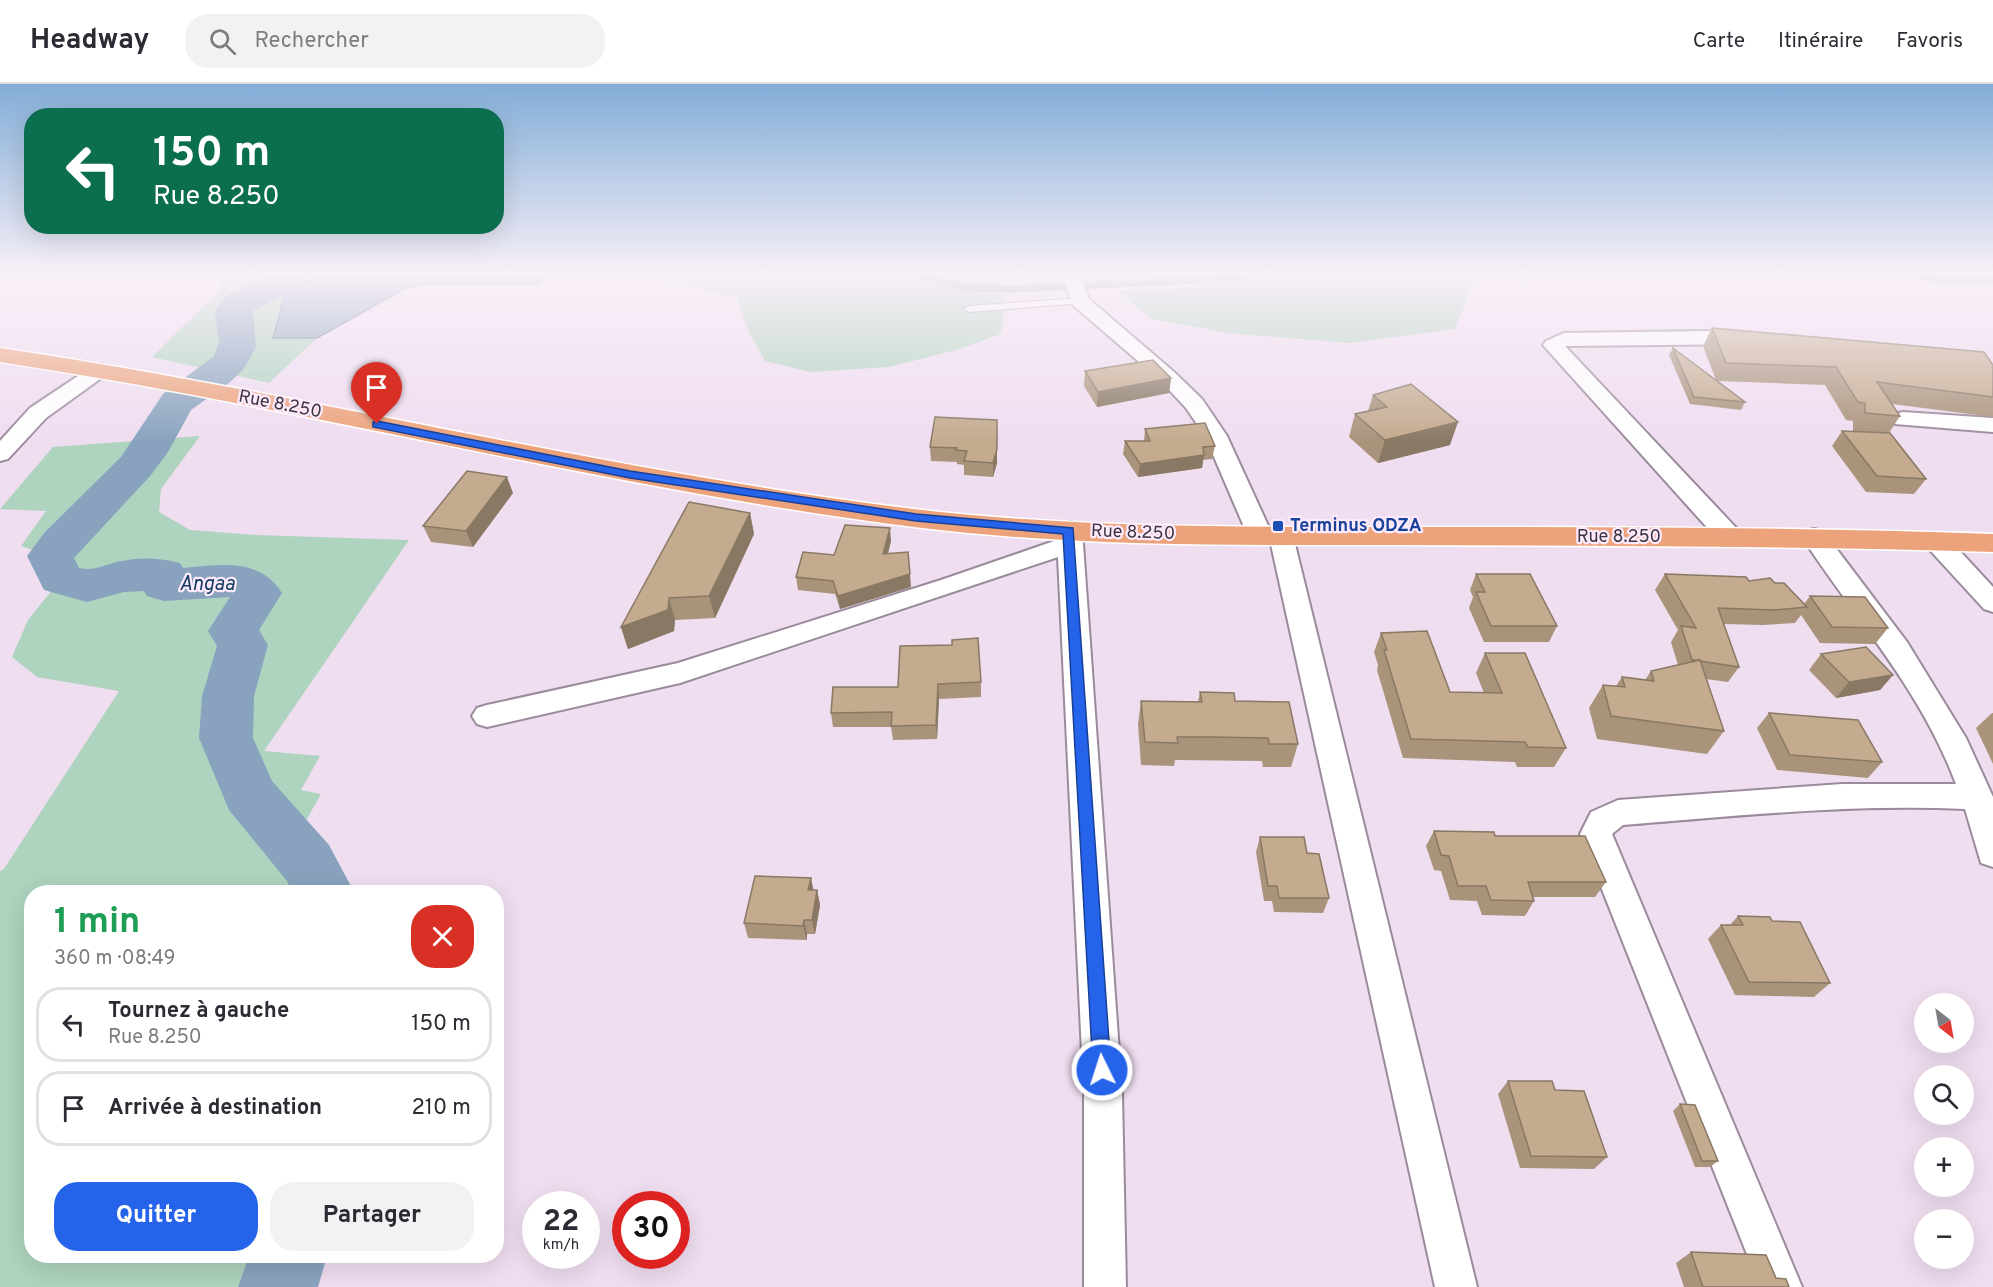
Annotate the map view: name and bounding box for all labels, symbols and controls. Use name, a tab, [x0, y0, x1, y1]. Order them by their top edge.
search box	[185, 14, 605, 68]
text: Headway	[30, 23, 149, 59]
icon: search	[206, 25, 239, 58]
text: Rechercher	[254, 28, 369, 55]
text: Carte	[1693, 28, 1745, 55]
text: Itinéraire	[1778, 28, 1863, 55]
text: Favoris	[1896, 28, 1963, 55]
text: 150 m	[153, 128, 270, 181]
icon: left	[54, 132, 132, 210]
text: Rue 8.250	[153, 180, 280, 214]
pin	[351, 362, 402, 424]
icon: arrive	[360, 371, 393, 404]
street label: Rue 8.250	[236, 386, 324, 424]
place label: Terminus ODZA	[1290, 515, 1422, 538]
marker: Terminus ODZA	[1271, 519, 1285, 533]
street label: Rue 8.250	[1090, 520, 1176, 546]
street label: Rue 8.250	[1577, 526, 1661, 549]
water label: Angaa	[179, 572, 235, 598]
text: 1 min	[54, 900, 140, 946]
button: close	[411, 905, 474, 968]
text: 360 m · 08:49	[54, 946, 175, 972]
north arrow	[1914, 993, 1974, 1053]
map controls	[1914, 993, 1974, 1269]
text: Tournez à gauche	[108, 998, 289, 1025]
icon: left	[57, 1008, 90, 1041]
text: 150 m	[411, 1011, 471, 1038]
text: Rue 8.250	[108, 1025, 202, 1051]
position arrow	[1070, 1038, 1134, 1102]
button: search	[1914, 1065, 1974, 1125]
icon: arrive	[57, 1092, 90, 1125]
text: Arrivée à destination	[108, 1095, 322, 1122]
text: 210 m	[411, 1095, 471, 1122]
button: +	[1914, 1137, 1974, 1197]
button: Quitter	[54, 1182, 258, 1251]
button: Partager	[270, 1182, 474, 1251]
speed limit sign: 30	[612, 1191, 690, 1269]
text: 22	[543, 1204, 579, 1241]
button: −	[1914, 1209, 1974, 1269]
text: km/h	[543, 1236, 579, 1255]

